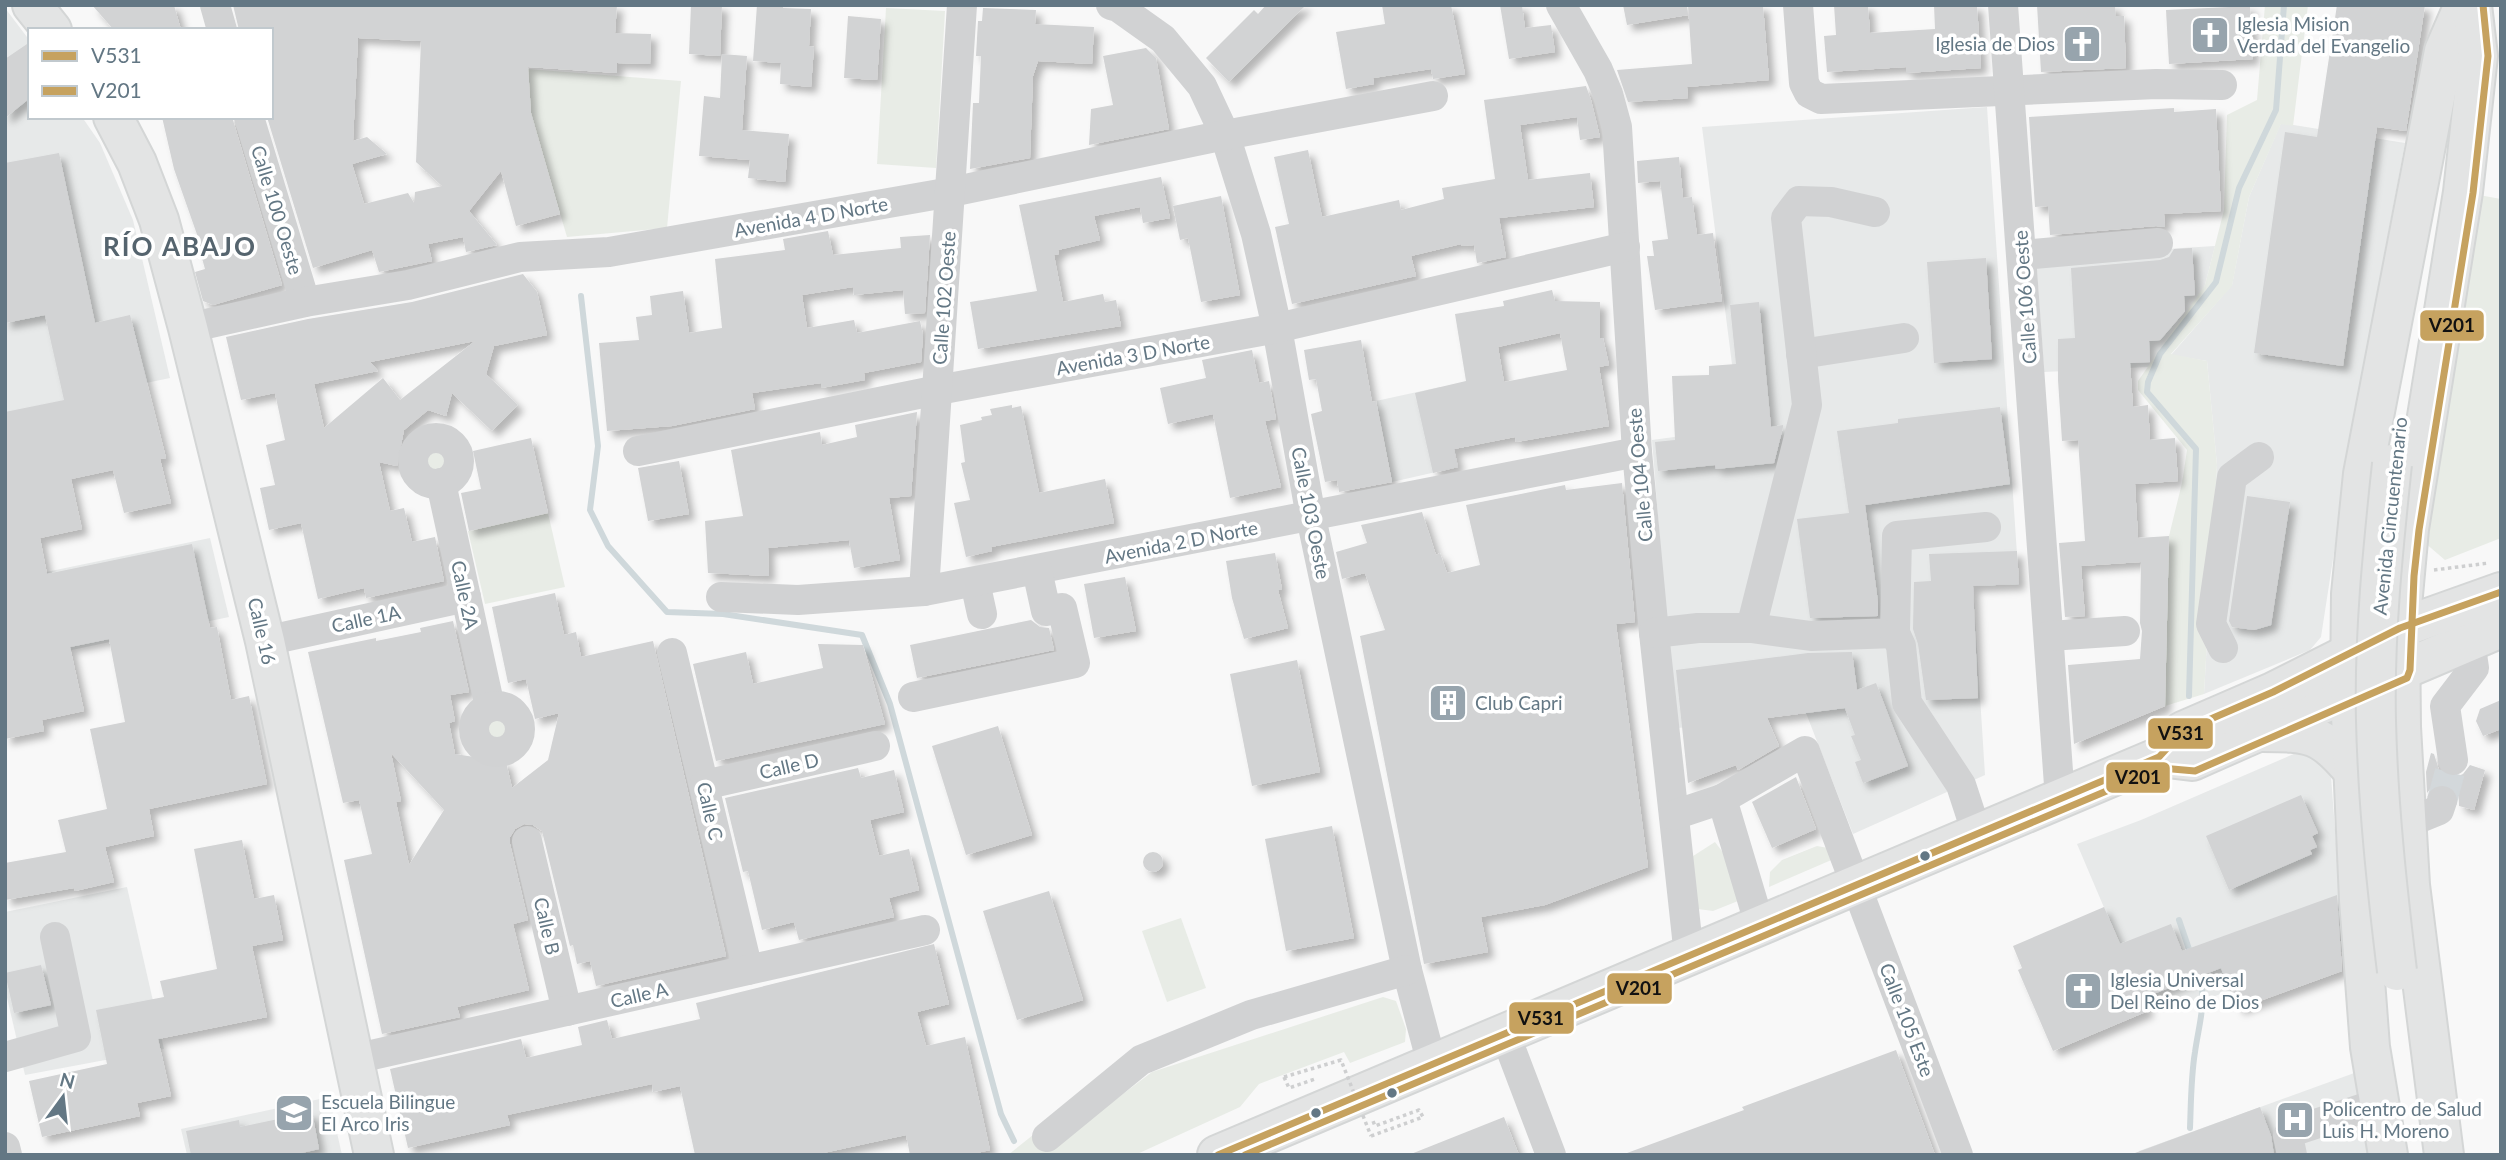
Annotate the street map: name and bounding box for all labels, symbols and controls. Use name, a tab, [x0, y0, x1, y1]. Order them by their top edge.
place label: Iglesia Mision Verdad del Evangelio	[2237, 12, 2410, 57]
church icon: Iglesia Mision Verdad del Evangelio	[2189, 14, 2231, 56]
church icon: Iglesia de Dios	[2061, 23, 2103, 65]
legend	[28, 28, 273, 119]
place label: Iglesia de Dios	[1935, 32, 2055, 55]
text: V531	[91, 42, 142, 67]
text: V201	[91, 77, 142, 102]
street label: Calle 100 Oeste	[247, 142, 308, 277]
street label: Avenida 4 D Norte	[732, 192, 890, 241]
street label: Calle 106 Oeste	[2008, 229, 2041, 365]
district label: RÍO ABAJO	[103, 230, 257, 262]
street label: Calle 102 Oeste	[927, 230, 960, 366]
line badge: V201	[2419, 309, 2485, 342]
text: V201	[2428, 313, 2475, 336]
street label: Avenida 3 D Norte	[1054, 330, 1212, 379]
street label: Calle 104 Oeste	[1622, 407, 1657, 543]
street label: Avenida Cincuentenario	[2368, 416, 2411, 616]
street label: Calle 103 Oeste	[1287, 445, 1336, 581]
street label: Avenida 2 D Norte	[1102, 515, 1260, 568]
street label: Calle 2A	[447, 558, 484, 632]
street label: Calle 16	[244, 595, 281, 667]
street label: Calle 1A	[329, 600, 403, 637]
building icon: Club Capri	[1427, 682, 1469, 724]
place label: Club Capri	[1475, 691, 1563, 714]
line badge: V531	[2147, 717, 2214, 750]
text: V531	[2157, 721, 2204, 744]
street label: Calle D	[757, 748, 821, 784]
line badge: V201	[2105, 761, 2171, 794]
text: V201	[2114, 765, 2161, 788]
street label: Calle C	[693, 780, 728, 842]
unlabelled marker	[1918, 849, 1932, 863]
street label: Calle B	[530, 895, 565, 957]
street label: Calle 105 Este	[1875, 960, 1940, 1080]
place label: Iglesia Universal Del Reino de Dios	[2110, 968, 2259, 1013]
church icon: Iglesia Universal Del Reino de Dios	[2062, 970, 2104, 1012]
line badge: V201	[1606, 972, 1673, 1005]
text: V201	[1615, 976, 1662, 999]
street label: Calle A	[608, 977, 670, 1012]
line badge: V531	[1508, 1001, 1575, 1035]
text: V531	[1517, 1006, 1564, 1029]
north arrow	[28, 1062, 98, 1132]
text: N	[57, 1067, 78, 1093]
unlabelled marker	[1385, 1086, 1399, 1100]
place label: Escuela Bilingue El Arco Iris	[321, 1090, 455, 1135]
school or university icon: Escuela Bilingue El Arco Iris	[273, 1092, 315, 1134]
place label: Policentro de Salud Luis H. Moreno	[2322, 1097, 2482, 1142]
hospital icon: Policentro de Salud Luis H. Moreno	[2274, 1099, 2316, 1141]
unlabelled marker	[1309, 1106, 1323, 1120]

